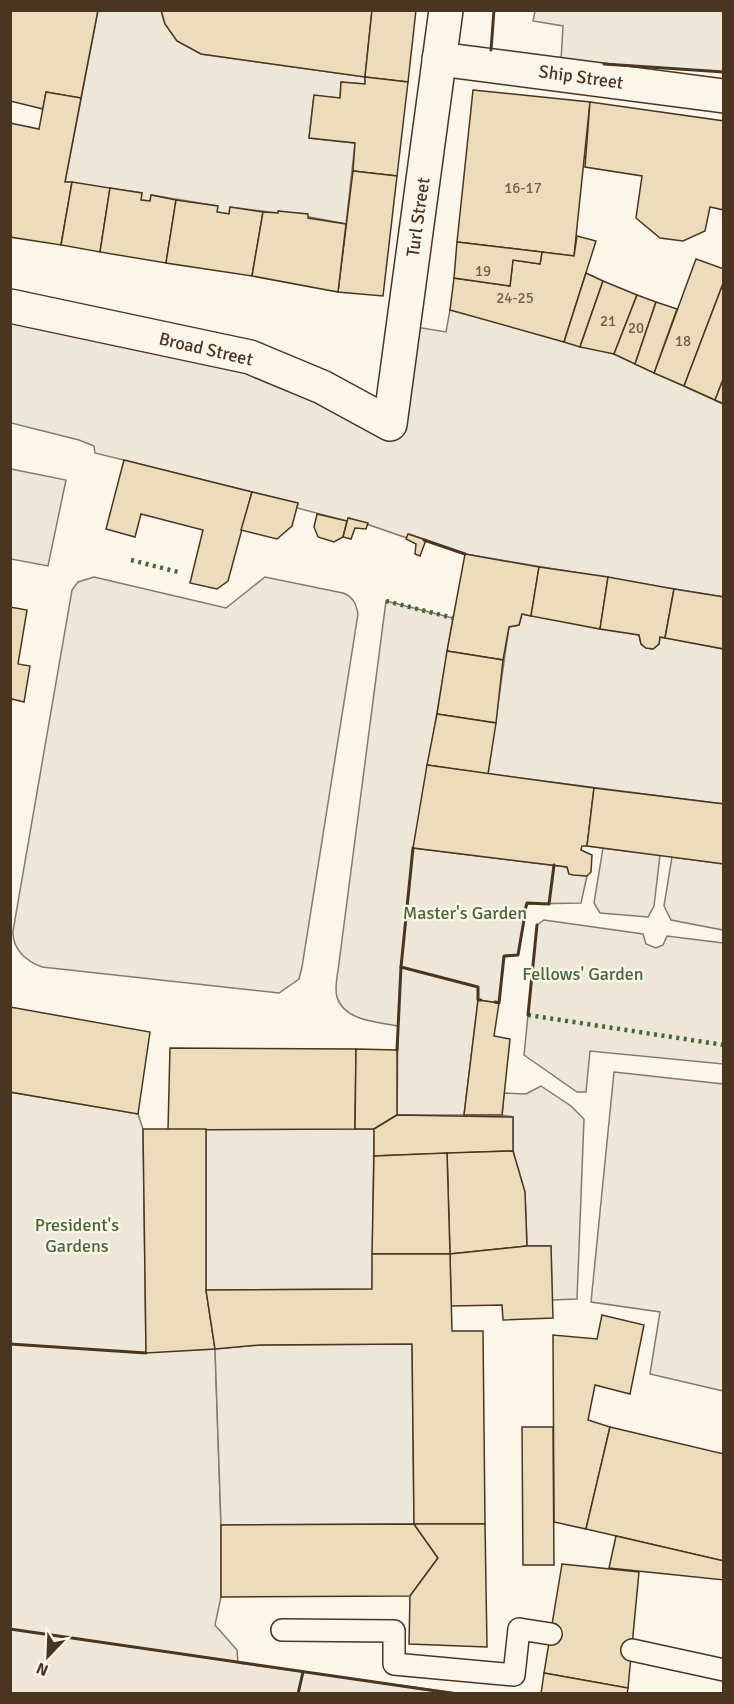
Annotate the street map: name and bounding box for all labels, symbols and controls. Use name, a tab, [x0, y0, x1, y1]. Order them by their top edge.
street label: Ship Street	[537, 60, 625, 94]
street label: Turl Street	[402, 176, 434, 258]
house number: 16-17	[504, 179, 542, 197]
house number: 19	[475, 262, 491, 280]
house number: 24-25	[496, 289, 534, 307]
house number: 21	[600, 312, 616, 330]
house number: 20	[628, 319, 644, 337]
street label: Broad Street	[157, 328, 255, 370]
house number: 18	[675, 332, 691, 350]
park label: Master's Garden	[403, 902, 527, 924]
park label: Fellows' Garden	[522, 963, 644, 985]
park label: President's Gardens	[35, 1214, 119, 1257]
north arrow	[18, 1626, 78, 1686]
text: N	[33, 1658, 52, 1680]

